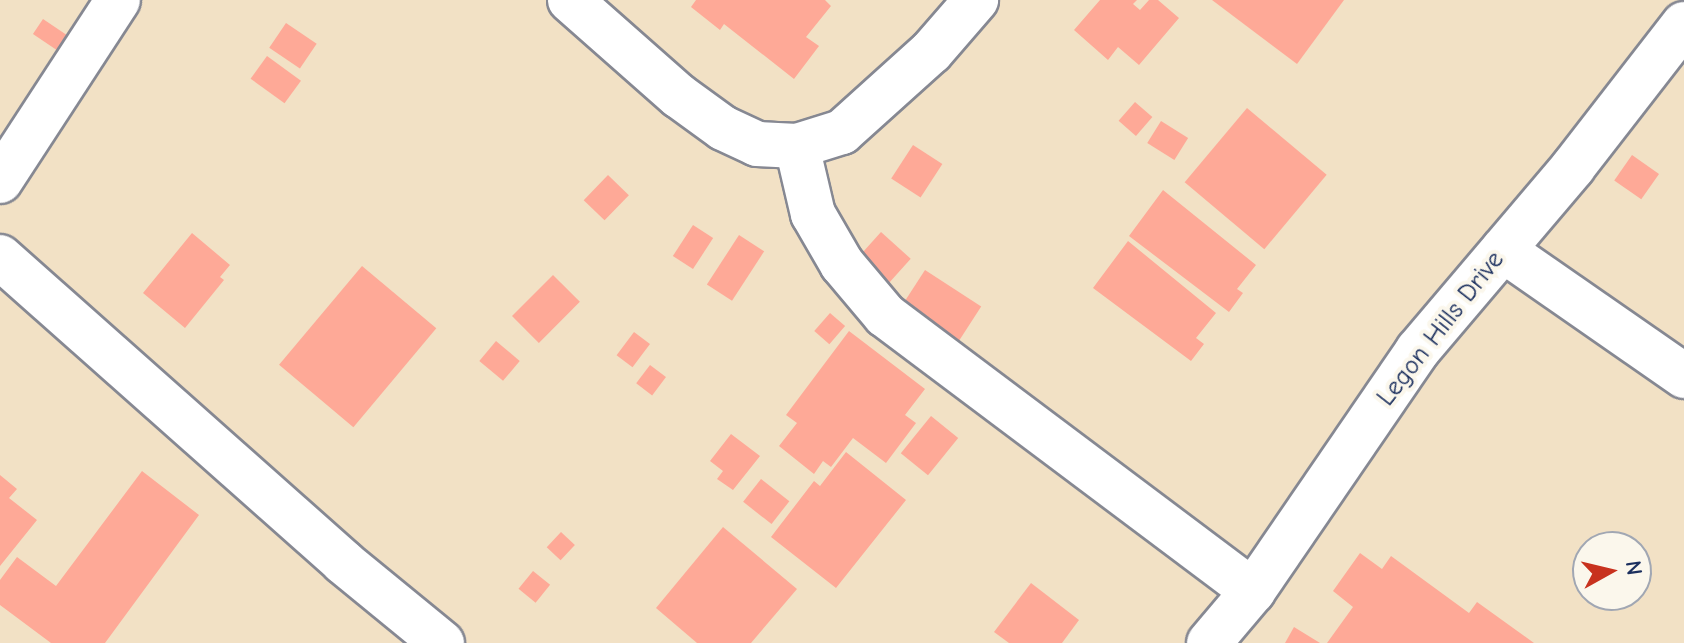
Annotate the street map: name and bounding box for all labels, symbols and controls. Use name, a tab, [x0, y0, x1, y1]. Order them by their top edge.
street label: Legon Hills Drive	[1371, 245, 1511, 413]
north arrow	[1572, 531, 1652, 611]
text: N	[1620, 559, 1648, 577]

